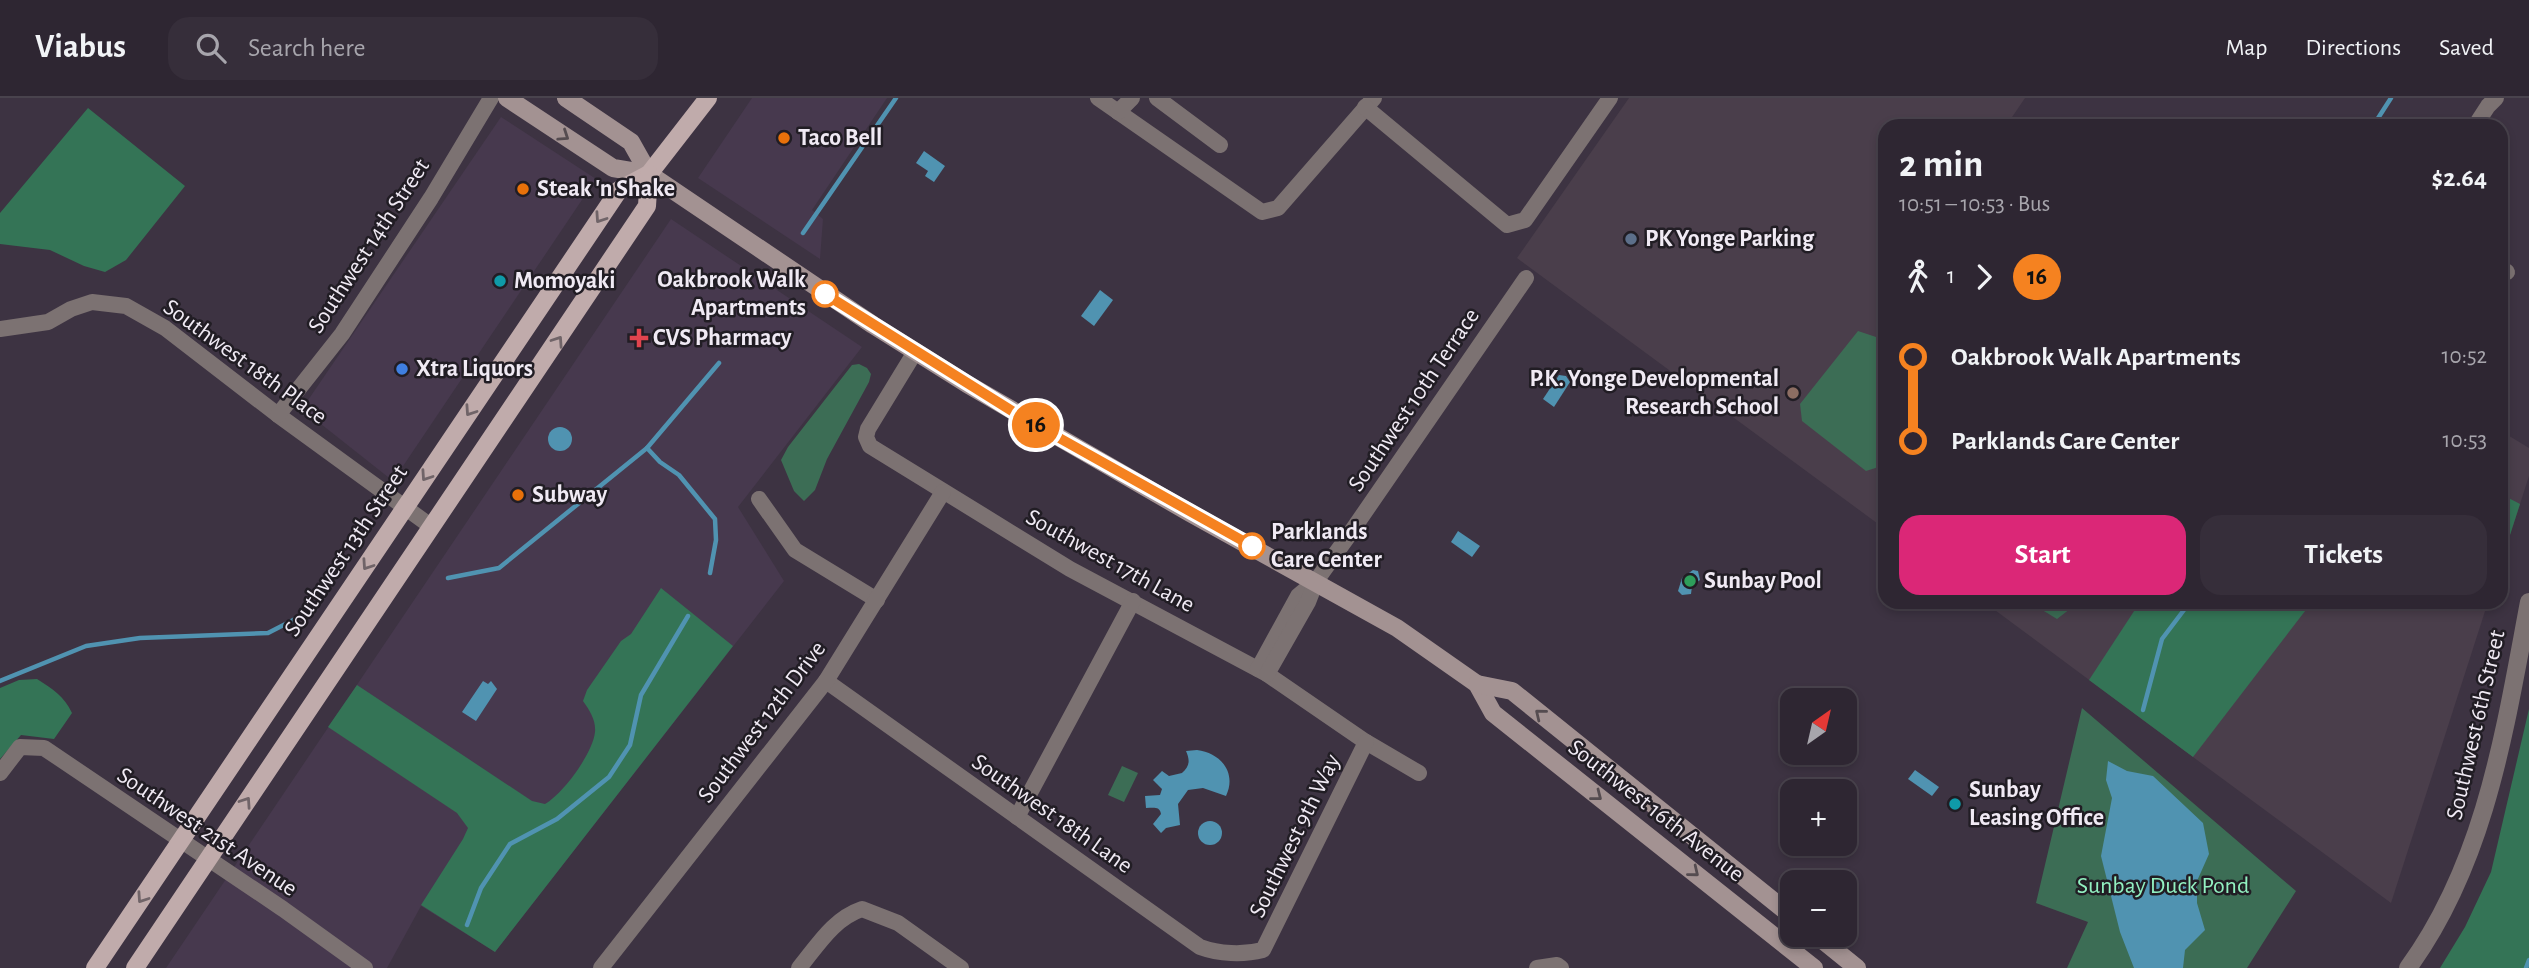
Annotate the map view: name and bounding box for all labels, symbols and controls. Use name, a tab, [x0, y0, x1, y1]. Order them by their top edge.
search box	[168, 17, 658, 80]
icon: search	[192, 29, 230, 67]
text: Viabus	[35, 31, 126, 64]
text: Search here	[248, 35, 366, 61]
text: Map	[2225, 36, 2267, 60]
text: Directions	[2305, 36, 2401, 60]
text: Saved	[2439, 36, 2494, 60]
place label: Taco Bell	[798, 126, 882, 150]
one-way arrow	[556, 128, 569, 140]
marker: Taco Bell	[776, 130, 792, 146]
text: 2 min	[1899, 146, 1983, 184]
street label: Southwest 14th Street	[304, 154, 434, 337]
text: $2.64	[2431, 165, 2487, 191]
place label: Steak 'n Shake	[537, 177, 675, 201]
marker: Steak 'n Shake	[515, 181, 531, 197]
text: 10:51 – 10:53 · Bus	[1899, 193, 2050, 216]
one-way arrow	[596, 210, 608, 223]
place label: PK Yonge Parking	[1645, 227, 1815, 251]
marker: PK Yonge Parking	[1623, 231, 1639, 247]
icon: walk	[1899, 258, 1937, 296]
icon: forward	[1965, 258, 2003, 296]
text: 1	[1947, 265, 1955, 288]
text: 16	[2027, 265, 2047, 289]
place label: Oakbrook Walk Apartments	[657, 268, 806, 320]
place label: Momoyaki	[514, 269, 616, 293]
marker: Momoyaki	[492, 273, 508, 289]
marker: Oakbrook Walk Apartments	[812, 281, 838, 307]
street label: Southwest 18th Place	[159, 295, 331, 429]
street label: Southwest 10th Terrace	[1344, 304, 1484, 496]
place label: CVS Pharmacy	[653, 326, 792, 350]
marker: CVS Pharmacy	[631, 330, 647, 346]
one-way arrow	[550, 336, 562, 349]
text: Oakbrook Walk Apartments	[1951, 344, 2241, 370]
text: 10:52	[2442, 345, 2487, 368]
place label: Xtra Liquors	[416, 357, 533, 381]
marker: Xtra Liquors	[394, 361, 410, 377]
place label: P.K. Yonge Developmental Research School	[1530, 367, 1779, 419]
marker: P.K. Yonge Developmental Research School	[1785, 385, 1801, 401]
line badge: 16	[1004, 402, 1068, 448]
one-way arrow	[465, 404, 478, 417]
text: 16	[1026, 413, 1046, 437]
text: Parklands Care Center	[1951, 428, 2179, 454]
text: 10:53	[2443, 429, 2487, 452]
street label: Southwest 13th Street	[280, 461, 412, 641]
one-way arrow	[421, 469, 434, 482]
place label: Subway	[532, 483, 608, 507]
marker: Subway	[510, 487, 526, 503]
street label: Southwest 17th Lane	[1022, 505, 1198, 617]
button: Start	[1899, 515, 2186, 595]
button: Tickets	[2200, 515, 2487, 595]
place label: Parklands Care Center	[1271, 520, 1382, 572]
marker: Parklands Care Center	[1239, 533, 1265, 559]
one-way arrow	[362, 557, 375, 570]
place label: Sunbay Pool	[1704, 569, 1822, 593]
marker: Sunbay Pool	[1682, 573, 1698, 589]
street label: Southwest 6th Street	[2443, 628, 2510, 822]
street label: Southwest 12th Drive	[694, 637, 830, 807]
north arrow	[1780, 688, 1857, 765]
map controls	[1780, 688, 1857, 947]
one-way arrow	[1536, 709, 1548, 722]
street label: Southwest 16th Avenue	[1564, 735, 1748, 887]
street label: Southwest 18th Lane	[967, 750, 1137, 878]
street label: Southwest 9th Way	[1245, 751, 1345, 921]
street label: Southwest 21st Avenue	[113, 763, 301, 901]
place label: Sunbay Leasing Office	[1969, 778, 2104, 830]
button: +	[1780, 779, 1857, 856]
one-way arrow	[1590, 787, 1602, 800]
marker: Sunbay Leasing Office	[1947, 796, 1963, 812]
one-way arrow	[238, 797, 251, 810]
one-way arrow	[1687, 864, 1699, 877]
button: −	[1780, 870, 1857, 947]
park label: Sunbay Duck Pond	[2077, 874, 2249, 898]
one-way arrow	[138, 890, 151, 903]

